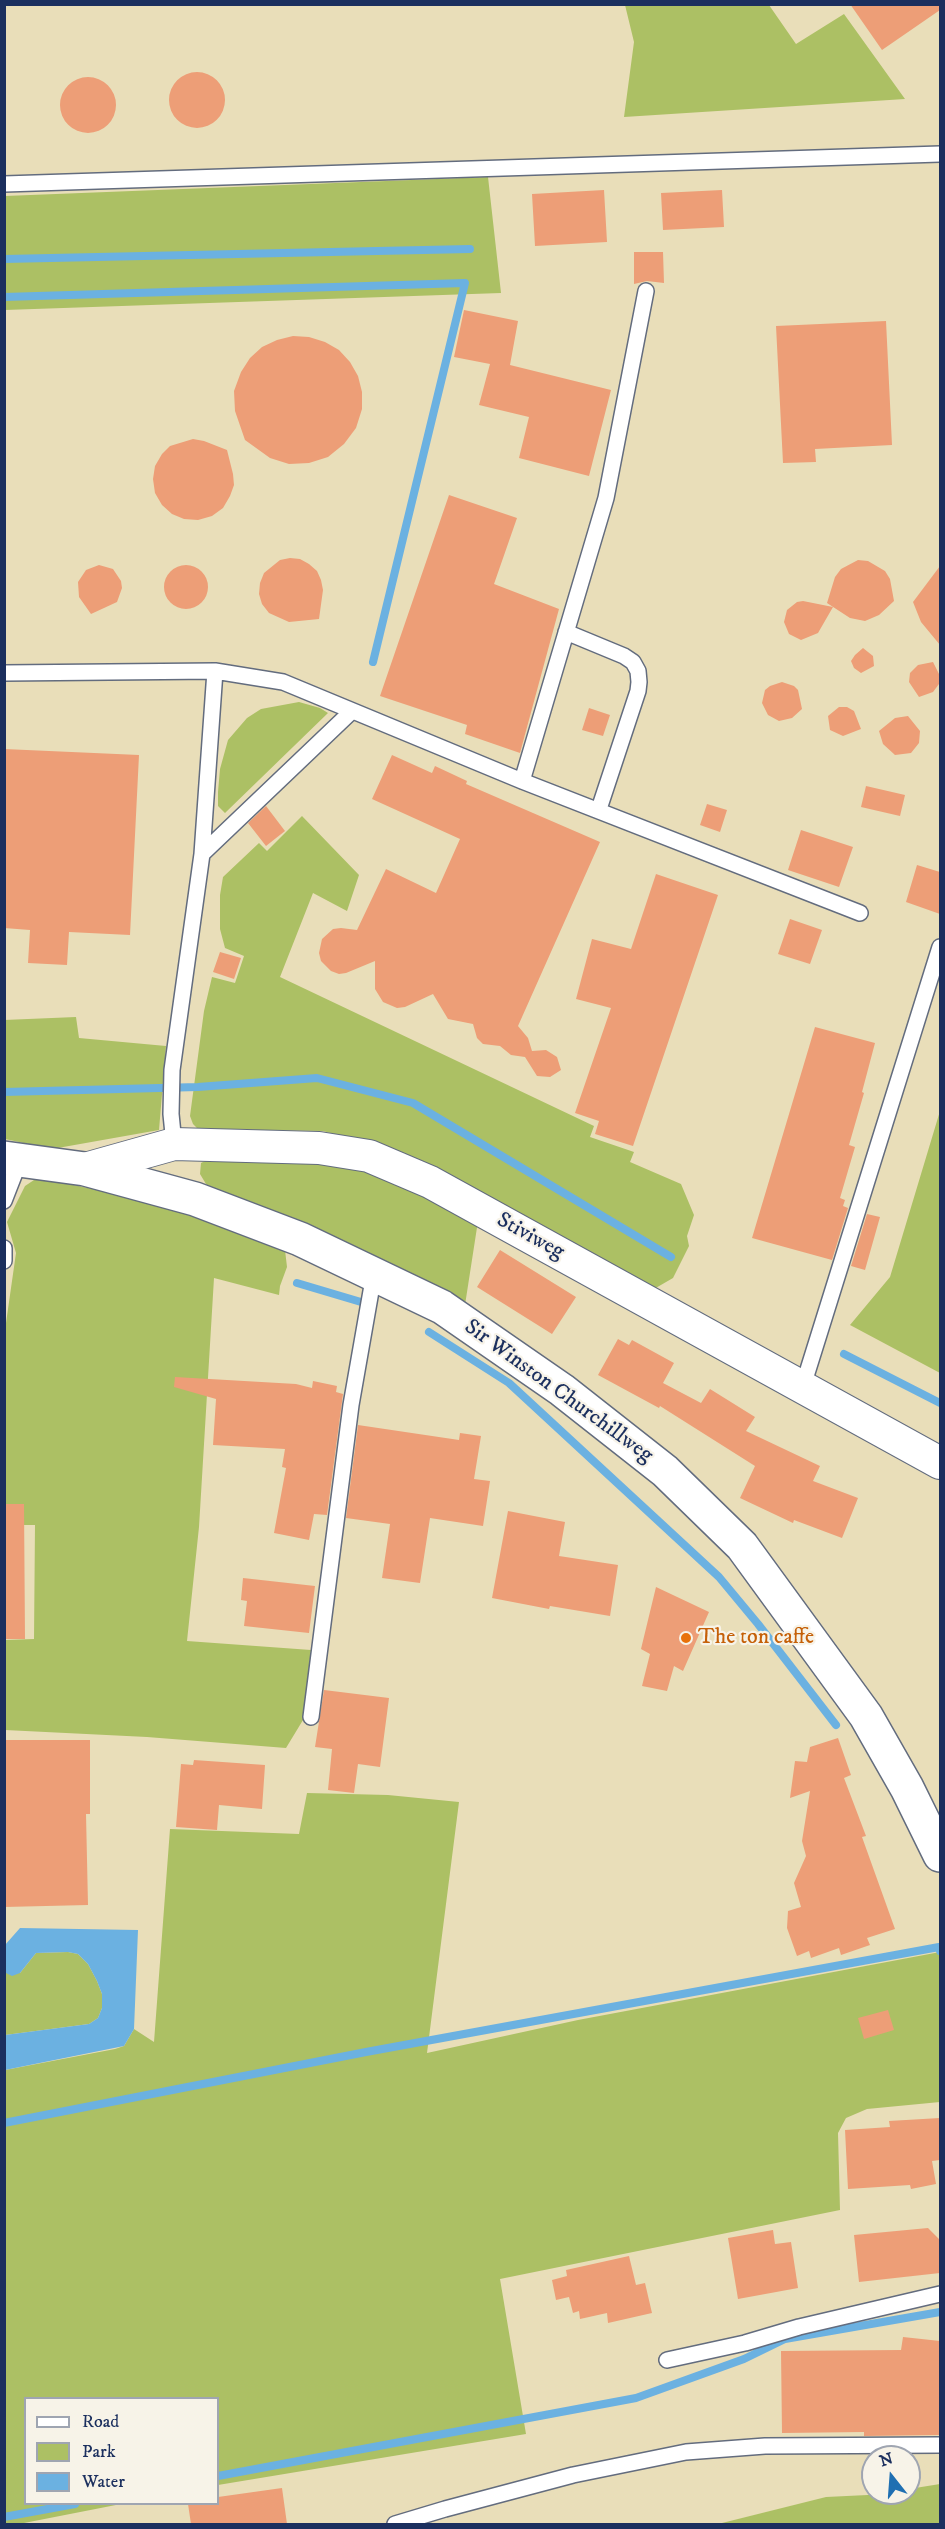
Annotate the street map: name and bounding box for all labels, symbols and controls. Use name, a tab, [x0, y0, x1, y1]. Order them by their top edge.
street label: Stiviweg	[491, 1208, 569, 1266]
street label: Sir Winston Churchillweg	[458, 1315, 658, 1469]
place label: The ton caffe	[698, 1625, 814, 1651]
marker: The ton caffe	[679, 1631, 693, 1645]
legend	[24, 2397, 219, 2505]
text: Road	[82, 2411, 119, 2433]
text: Park	[82, 2441, 116, 2463]
north arrow	[861, 2445, 921, 2505]
text: N	[877, 2448, 896, 2471]
text: Water	[82, 2471, 125, 2493]

